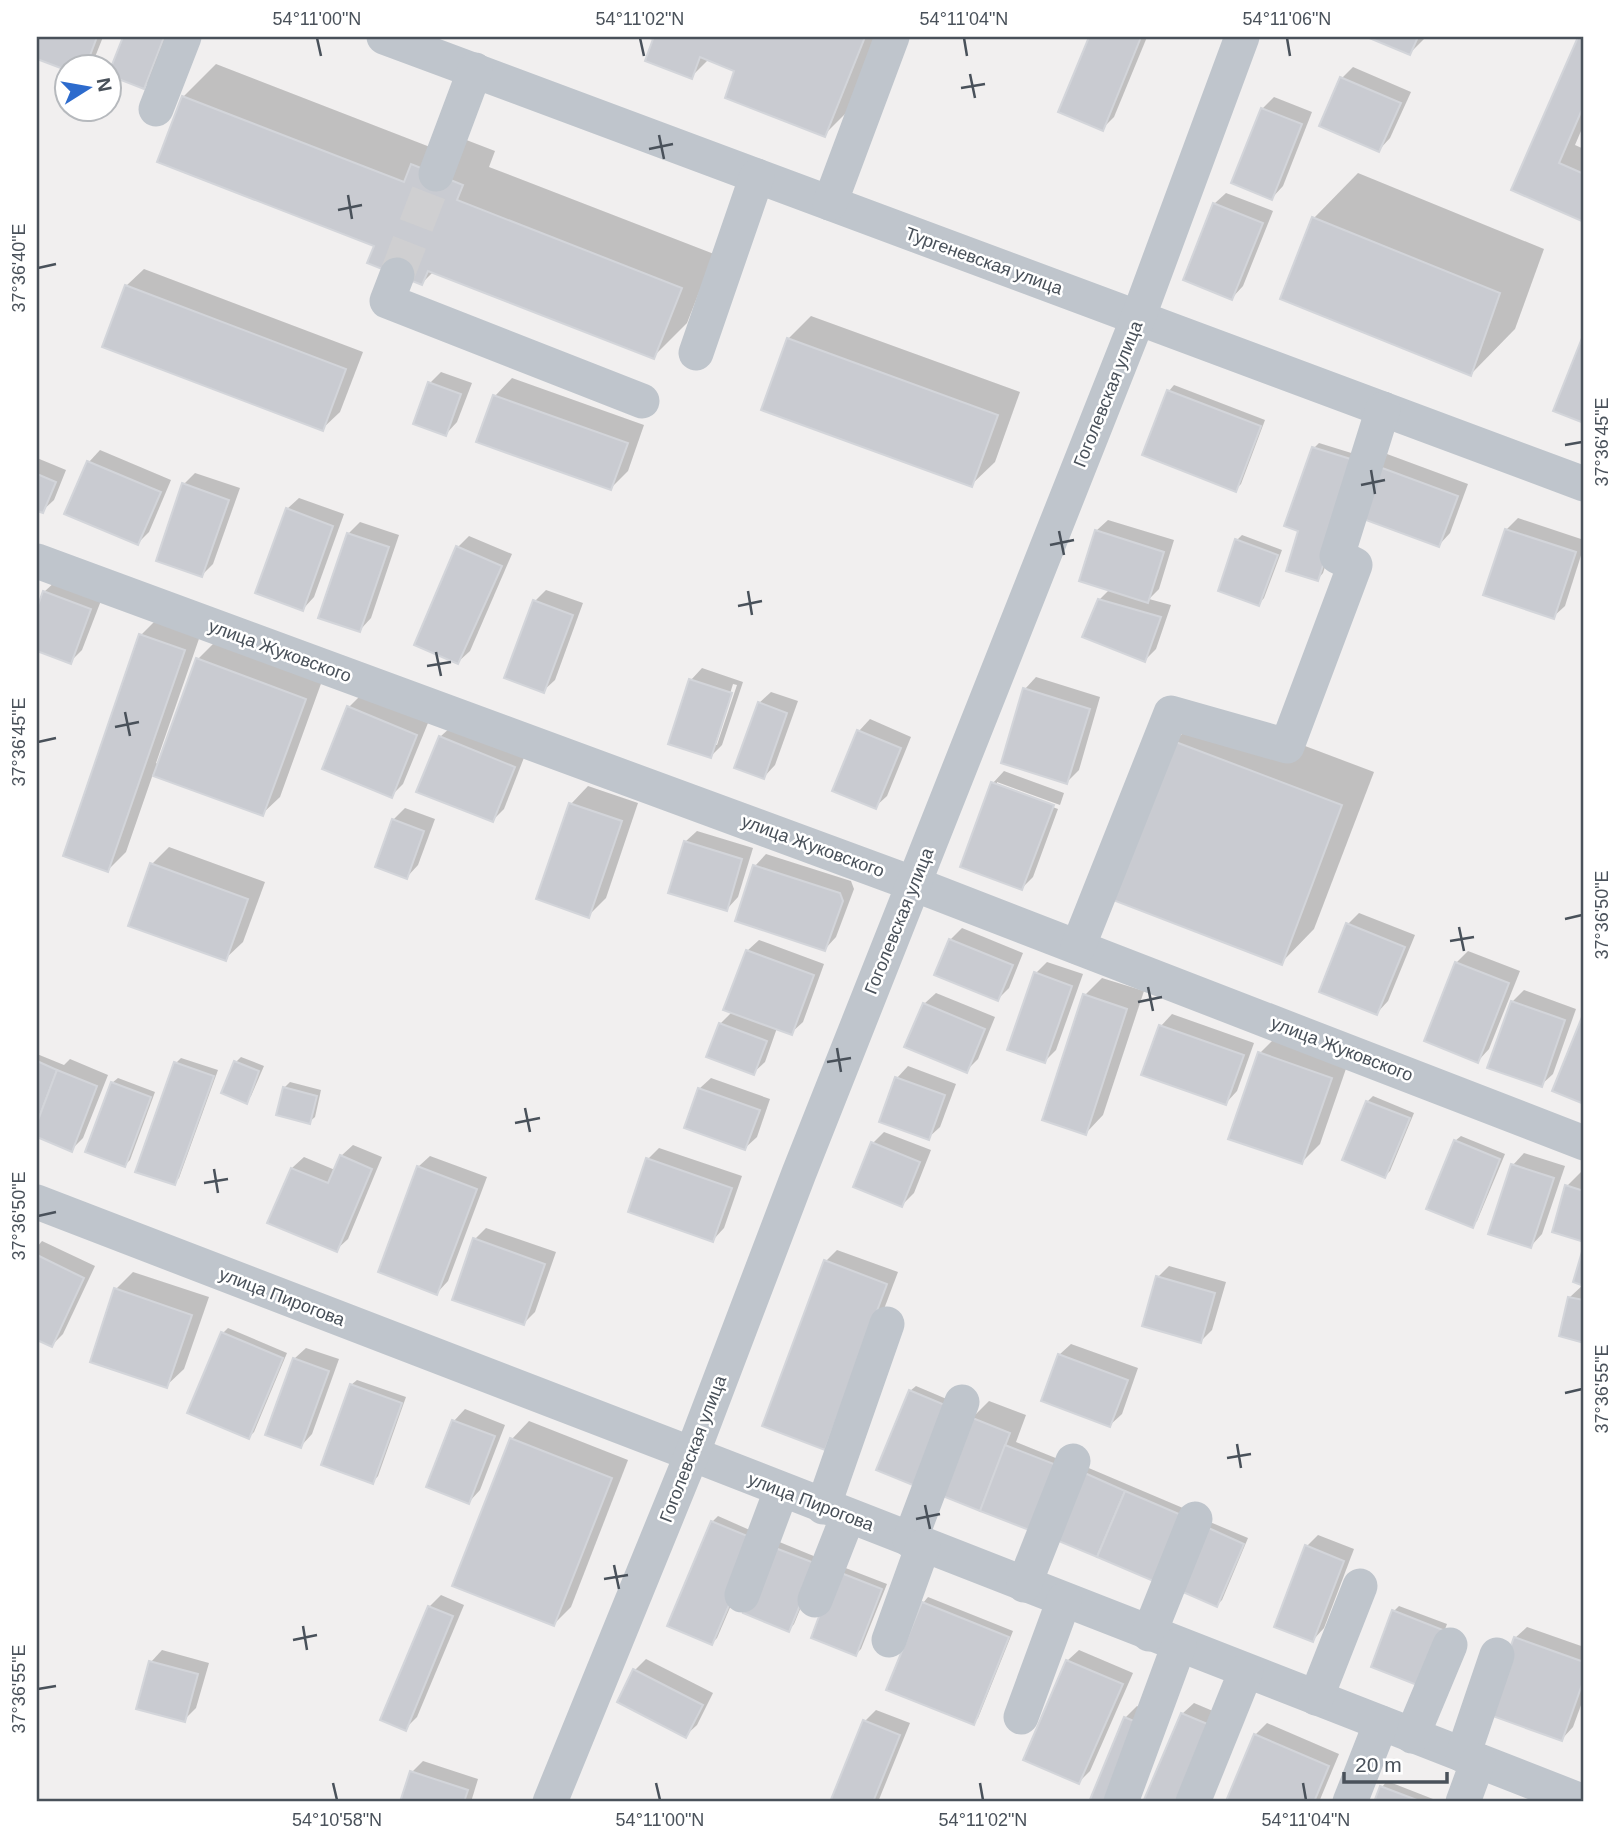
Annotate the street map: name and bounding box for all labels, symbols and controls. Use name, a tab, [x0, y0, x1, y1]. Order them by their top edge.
text: 54°11'00"N	[273, 9, 361, 29]
text: 54°11'02"N	[596, 9, 684, 29]
text: 54°11'04"N	[920, 9, 1008, 29]
text: 54°11'06"N	[1243, 9, 1331, 29]
north arrow	[52, 52, 122, 122]
text: N	[93, 76, 116, 94]
text: 37°36'40"E	[9, 223, 29, 313]
street label: Тургеневская улица	[903, 223, 1066, 299]
street label: Гоголевская улица	[1070, 317, 1147, 470]
text: 37°36'45"E	[1592, 397, 1612, 487]
street label: улица Жуковского	[206, 616, 354, 686]
text: 37°36'45"E	[9, 697, 29, 787]
street label: улица Жуковского	[739, 811, 887, 881]
street label: Гоголевская улица	[861, 844, 938, 997]
text: 37°36'50"E	[1592, 870, 1612, 960]
street label: улица Жуковского	[1268, 1013, 1416, 1085]
text: 37°36'50"E	[9, 1171, 29, 1261]
street label: улица Пирогова	[216, 1264, 349, 1331]
text: 37°36'55"E	[1592, 1344, 1612, 1434]
street label: Гоголевская улица	[656, 1372, 731, 1525]
street label: улица Пирогова	[745, 1469, 878, 1536]
text: 37°36'55"E	[9, 1644, 29, 1734]
scale bar	[1344, 1741, 1448, 1785]
text: 20 m	[1355, 1753, 1402, 1776]
text: 54°10'58"N	[292, 1810, 382, 1830]
text: 54°11'00"N	[616, 1810, 704, 1830]
text: 54°11'02"N	[939, 1810, 1027, 1830]
text: 54°11'04"N	[1262, 1810, 1350, 1830]

